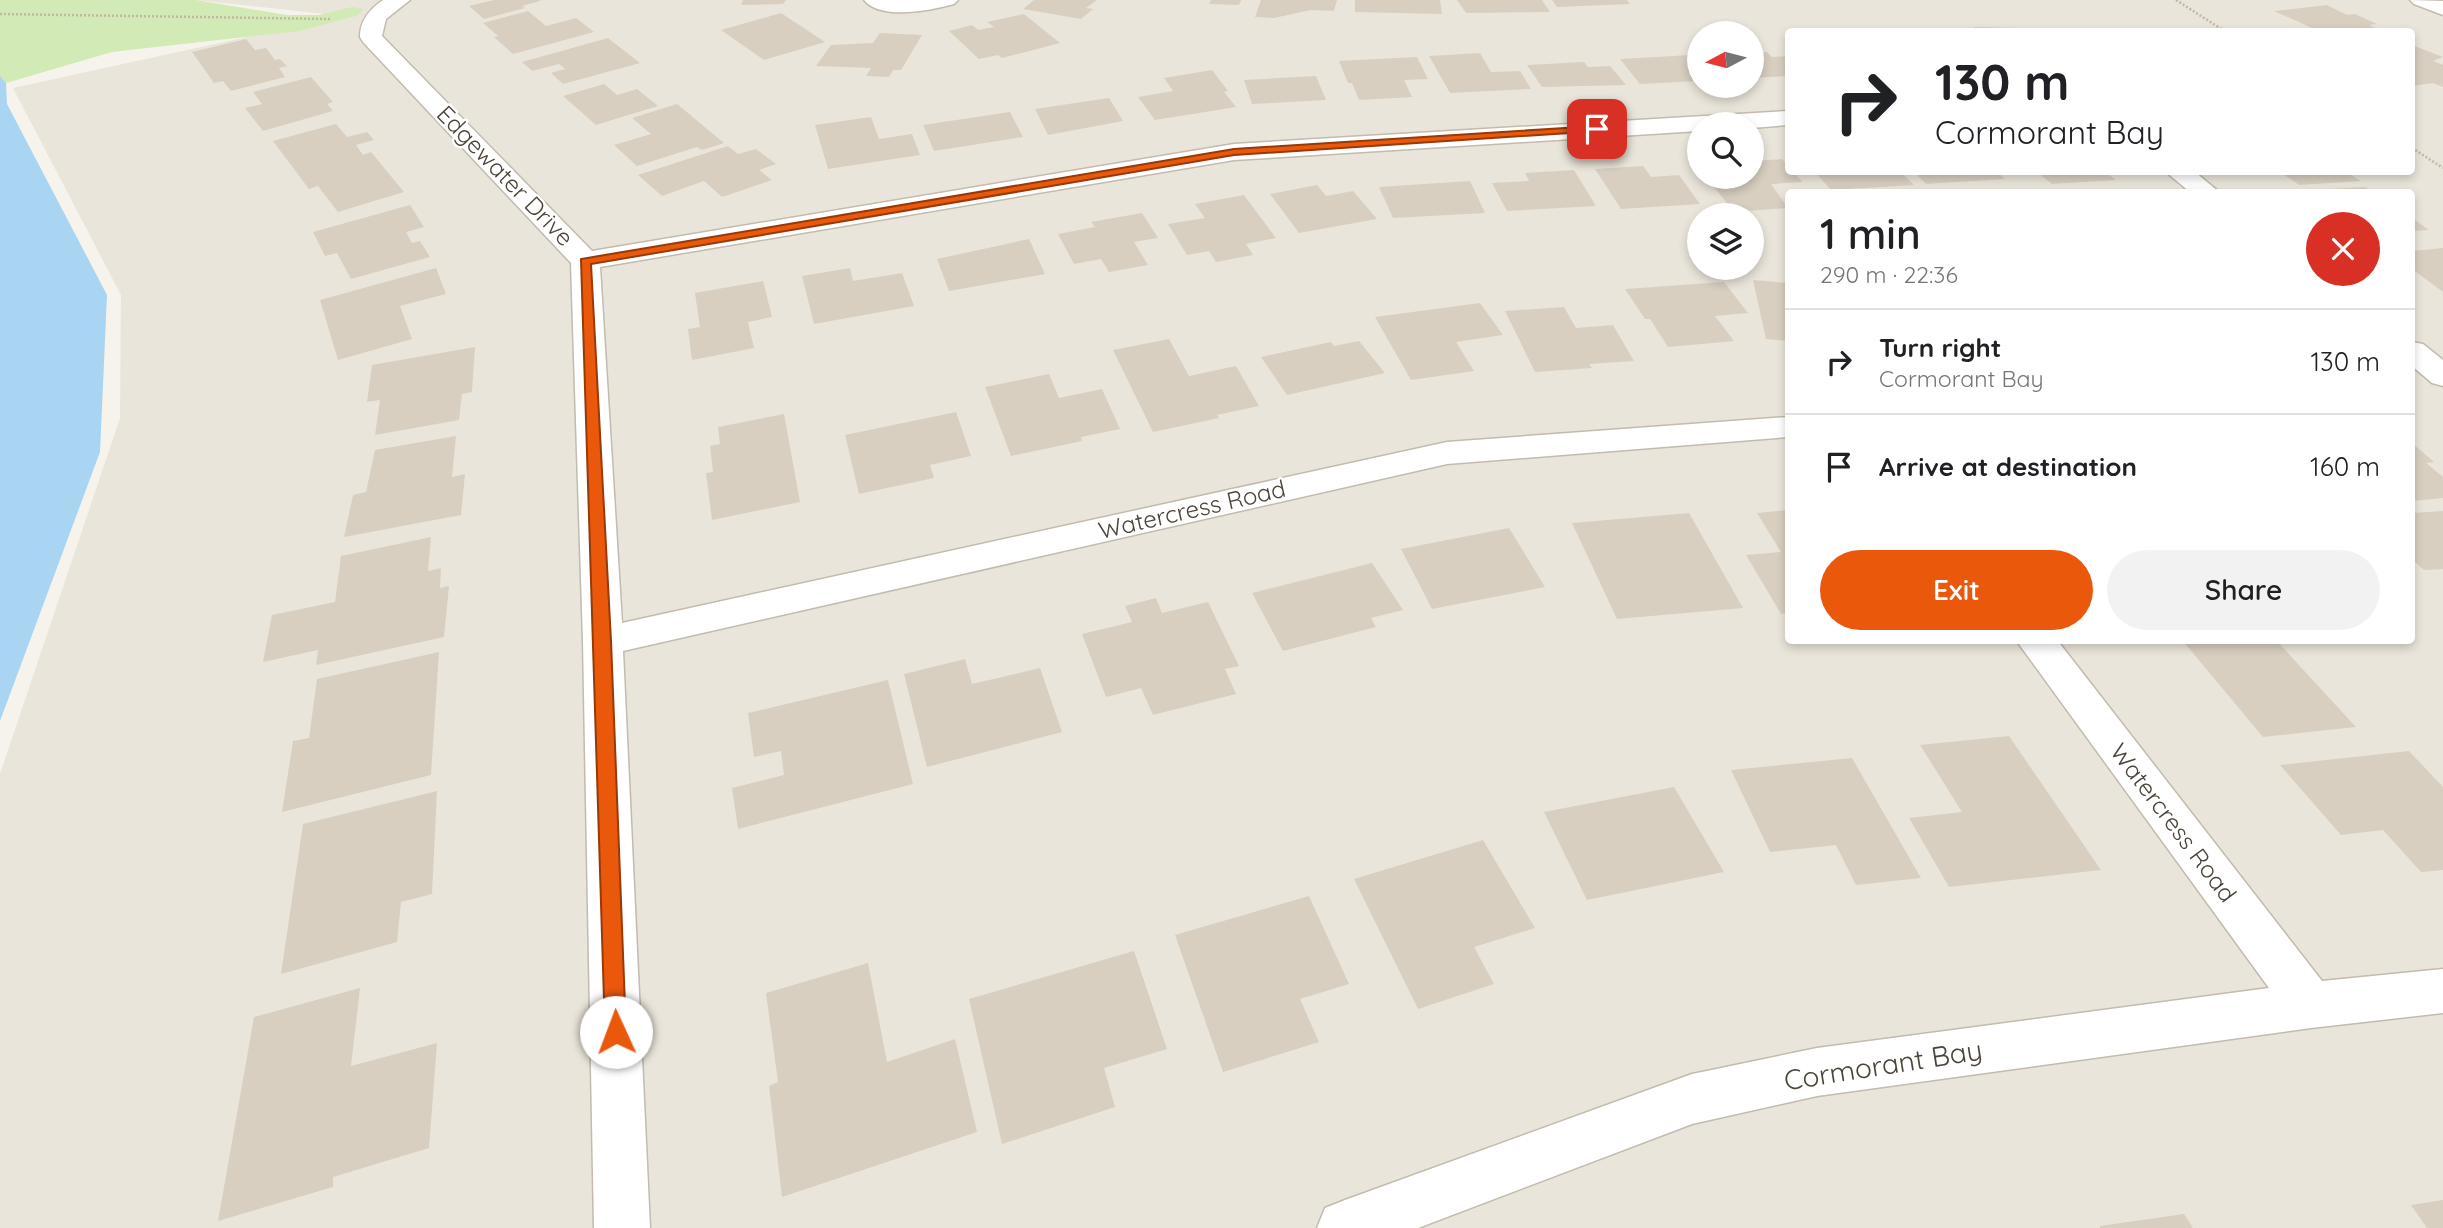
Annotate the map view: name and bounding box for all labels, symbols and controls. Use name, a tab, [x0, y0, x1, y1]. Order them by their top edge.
north arrow	[1687, 21, 1764, 98]
map controls	[1687, 21, 1764, 280]
text: 130 m	[1935, 51, 2069, 112]
icon: right	[1820, 56, 1911, 147]
street label: Edgewater Drive	[431, 99, 580, 252]
pin	[1567, 99, 1627, 159]
icon: arrive	[1578, 110, 1616, 148]
button: search	[1687, 112, 1764, 189]
text: Cormorant Bay	[1935, 112, 2164, 152]
button: layers	[1687, 203, 1764, 280]
text: 1 min	[1820, 207, 1921, 260]
button: close	[2306, 212, 2380, 286]
text: 290 m · 22:36	[1820, 260, 1958, 289]
text: Turn right	[1879, 331, 2001, 364]
icon: right	[1820, 343, 1858, 381]
text: 130 m	[2310, 345, 2380, 378]
text: Cormorant Bay	[1879, 364, 2044, 393]
icon: arrive	[1820, 448, 1858, 486]
text: Arrive at destination	[1879, 450, 2137, 483]
text: 160 m	[2310, 450, 2380, 483]
street label: Watercress Road	[1095, 473, 1288, 545]
button: Exit	[1820, 550, 2093, 630]
button: Share	[2107, 550, 2380, 630]
street label: Watercress Road	[2104, 737, 2243, 908]
position arrow	[579, 995, 653, 1069]
street label: Cormorant Bay	[1781, 1032, 1985, 1097]

